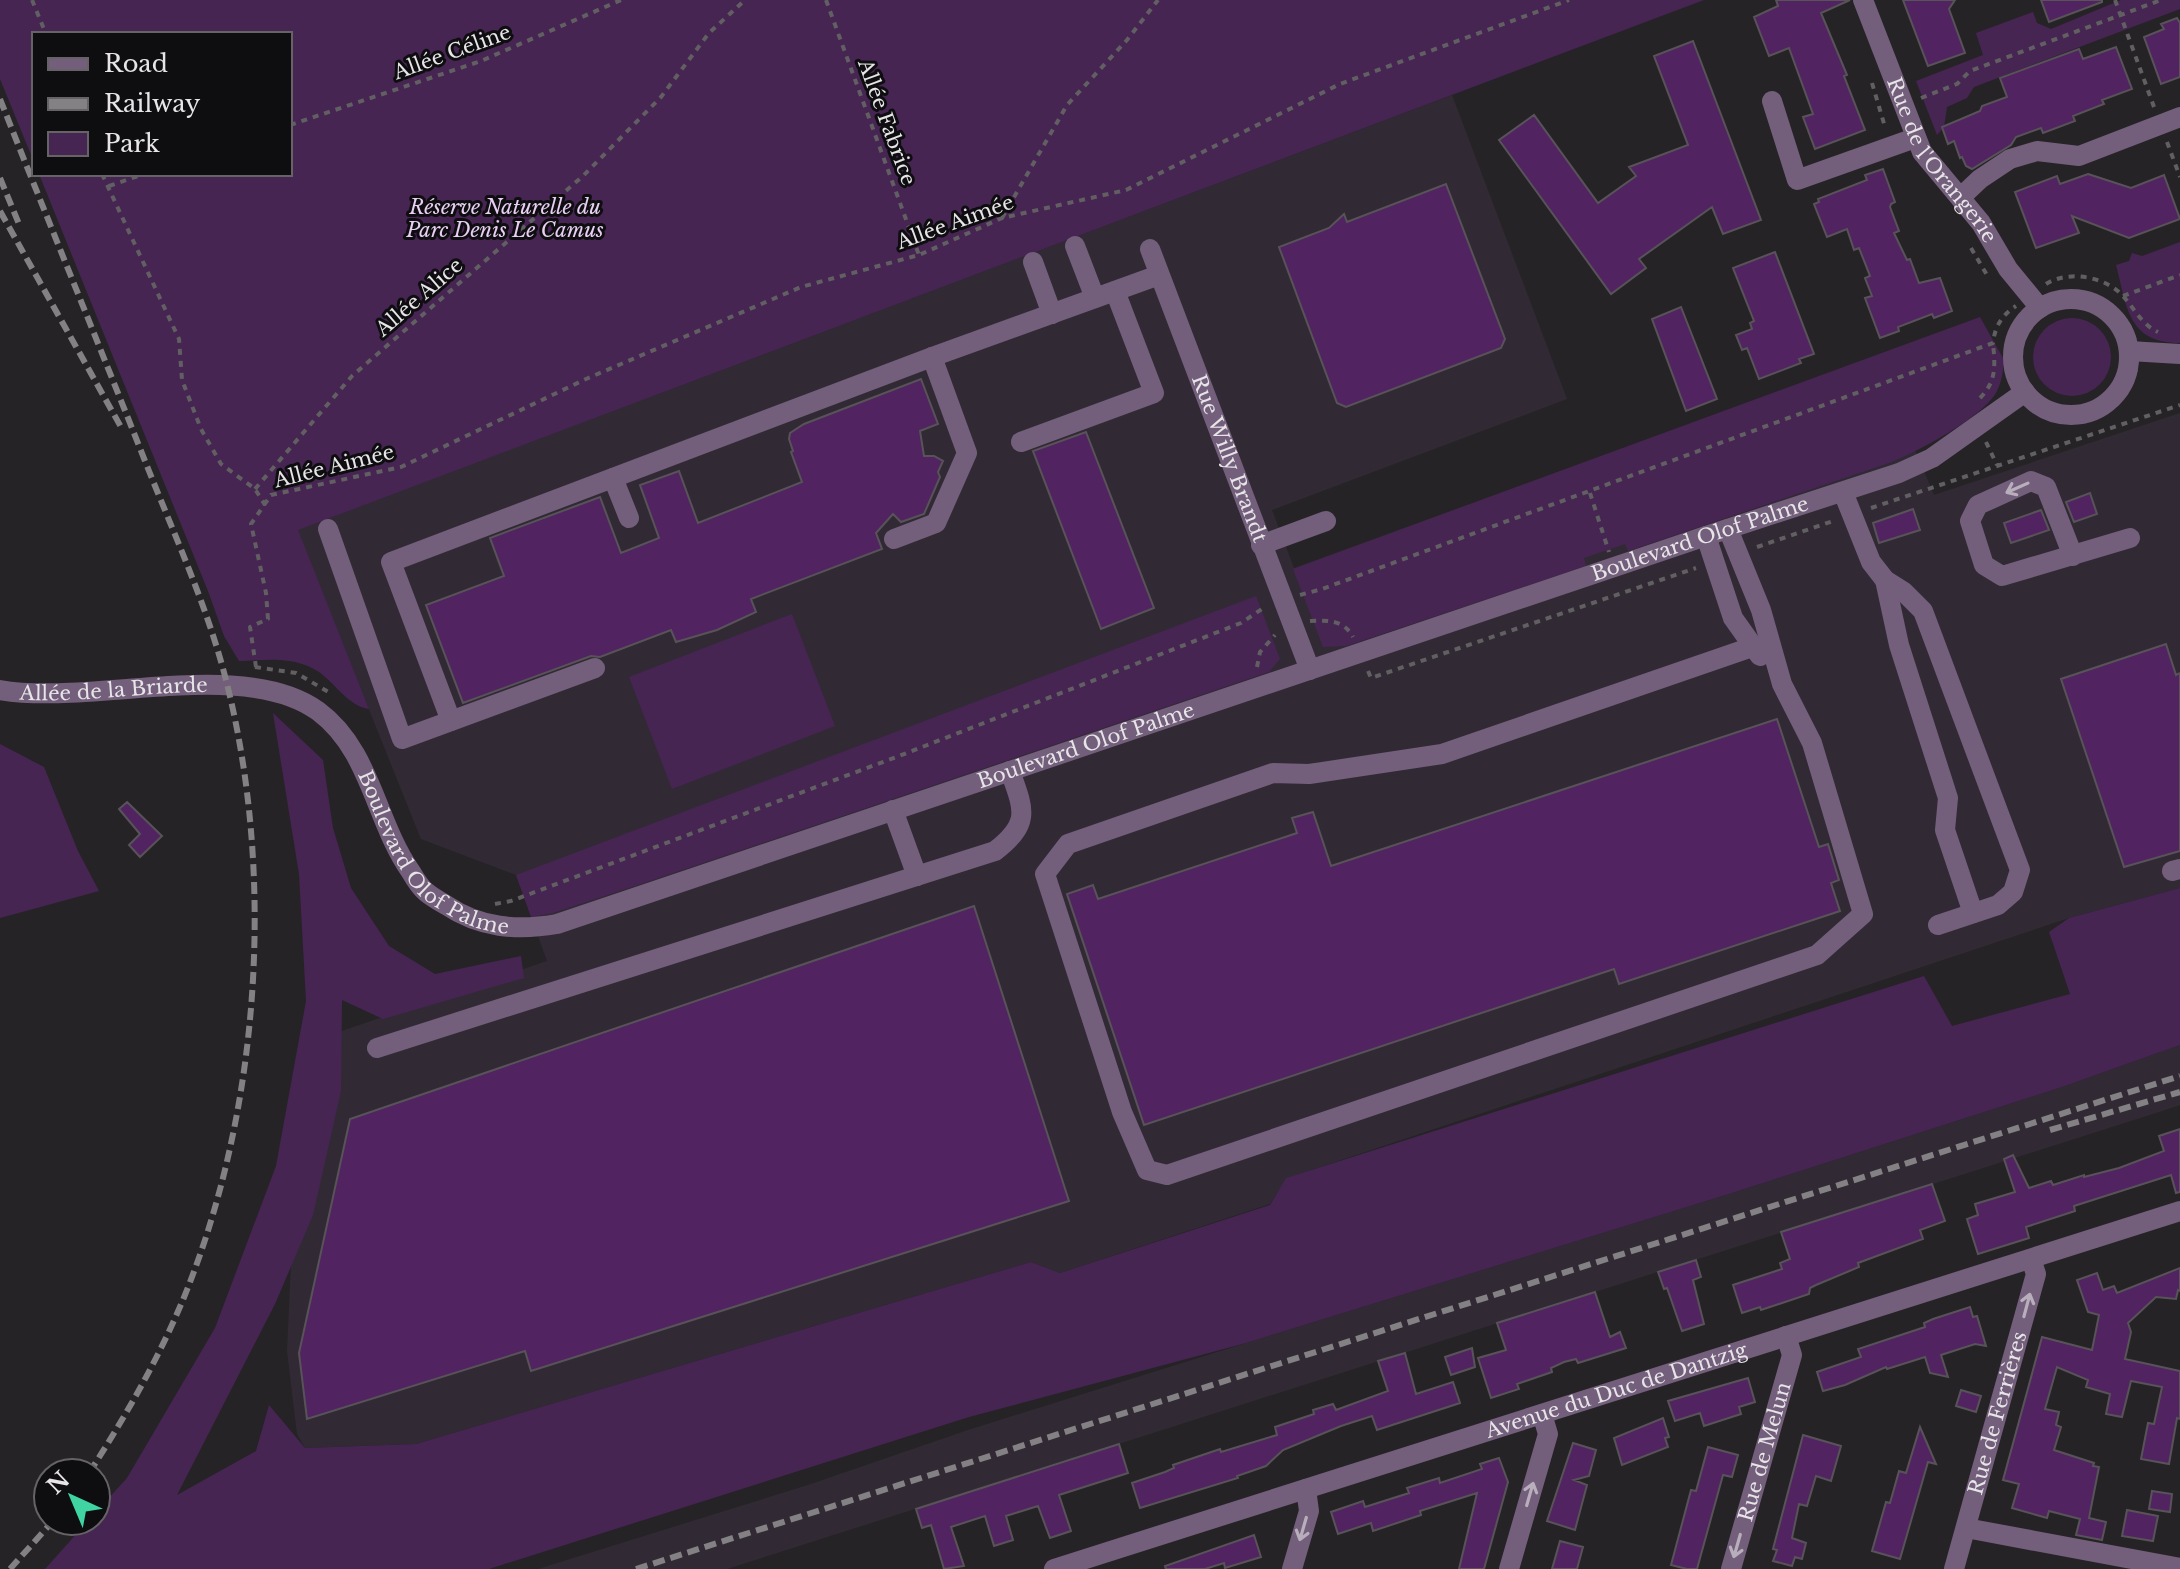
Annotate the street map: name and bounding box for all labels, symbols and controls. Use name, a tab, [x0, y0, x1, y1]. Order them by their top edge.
street label: Allée Céline	[389, 20, 514, 85]
legend	[32, 32, 292, 176]
text: Road	[104, 49, 168, 78]
street label: Allée Fabrice	[853, 55, 921, 188]
street label: Rue de l'Orangerie	[1882, 74, 2002, 247]
text: Railway	[104, 89, 201, 118]
text: Park	[104, 129, 160, 158]
street label: Allée Aimée	[892, 190, 1017, 255]
park label: Réserve Naturelle du Parc Denis Le Camus	[405, 195, 604, 242]
street label: Allée Alice	[370, 253, 467, 342]
street label: Rue Willy Brandt	[1187, 371, 1272, 546]
street label: Allée Aimée	[270, 439, 397, 493]
one-way arrow	[2005, 481, 2030, 496]
street label: Boulevard Olof Palme	[1588, 491, 1812, 586]
street label: Allée de la Briarde	[18, 673, 208, 705]
street label: Boulevard Olof Palme	[974, 698, 1197, 793]
street label: Boulevard Olof Palme	[353, 767, 510, 939]
one-way arrow	[2021, 1293, 2036, 1319]
street label: Rue de Ferrières	[1963, 1329, 2032, 1497]
street label: Avenue du Duc de Dantzig	[1482, 1337, 1751, 1443]
street label: Rue de Melun	[1733, 1379, 1796, 1524]
north arrow	[32, 1457, 112, 1537]
text: N	[42, 1466, 75, 1500]
one-way arrow	[1524, 1482, 1539, 1507]
one-way arrow	[1295, 1516, 1310, 1542]
one-way arrow	[1729, 1532, 1744, 1558]

